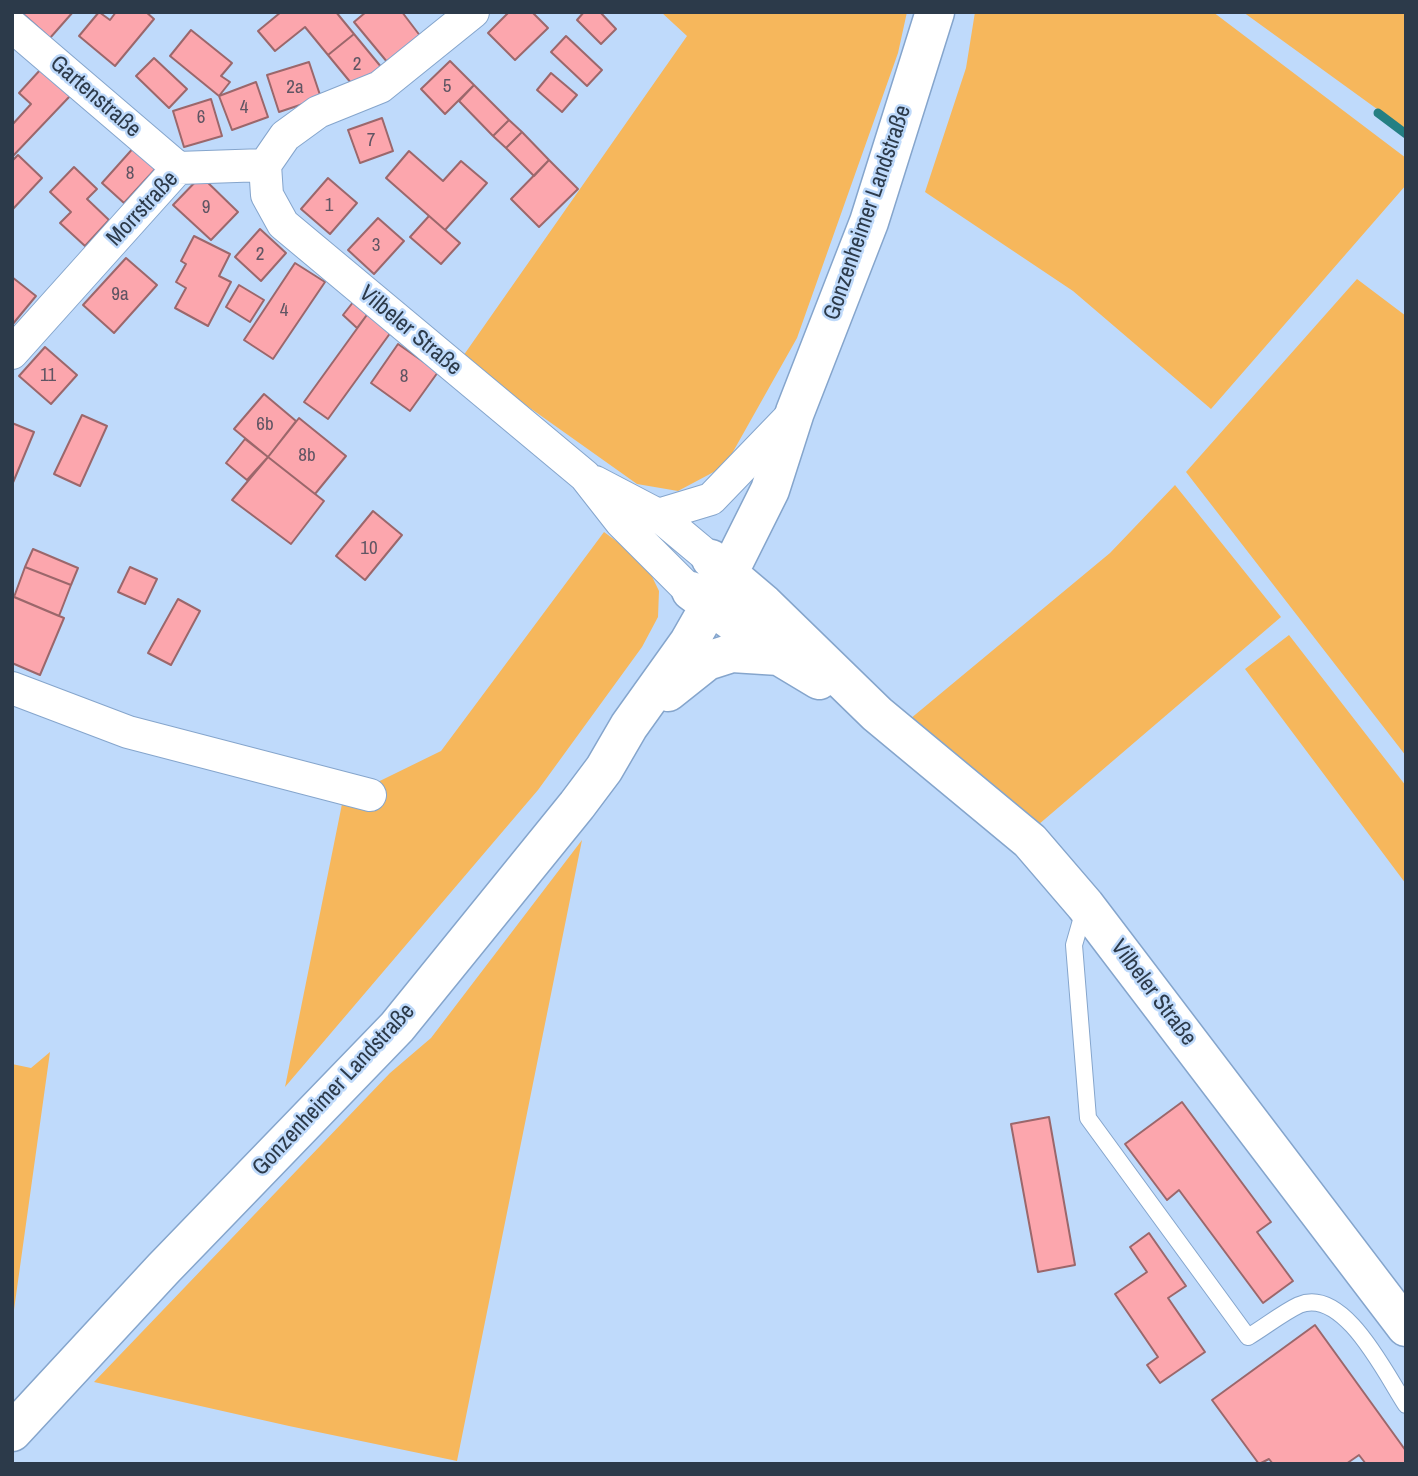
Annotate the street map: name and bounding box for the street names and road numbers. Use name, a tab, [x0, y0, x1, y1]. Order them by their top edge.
street label: Gartenstraße	[44, 50, 146, 144]
street label: Gonzenheimer Landstraße	[818, 102, 918, 324]
street label: Morrstraße	[101, 166, 185, 252]
street label: Vilbeler Straße	[353, 280, 467, 382]
street label: Vilbeler Straße	[1104, 935, 1202, 1051]
street label: Gonzenheimer Landstraße	[247, 998, 421, 1182]

